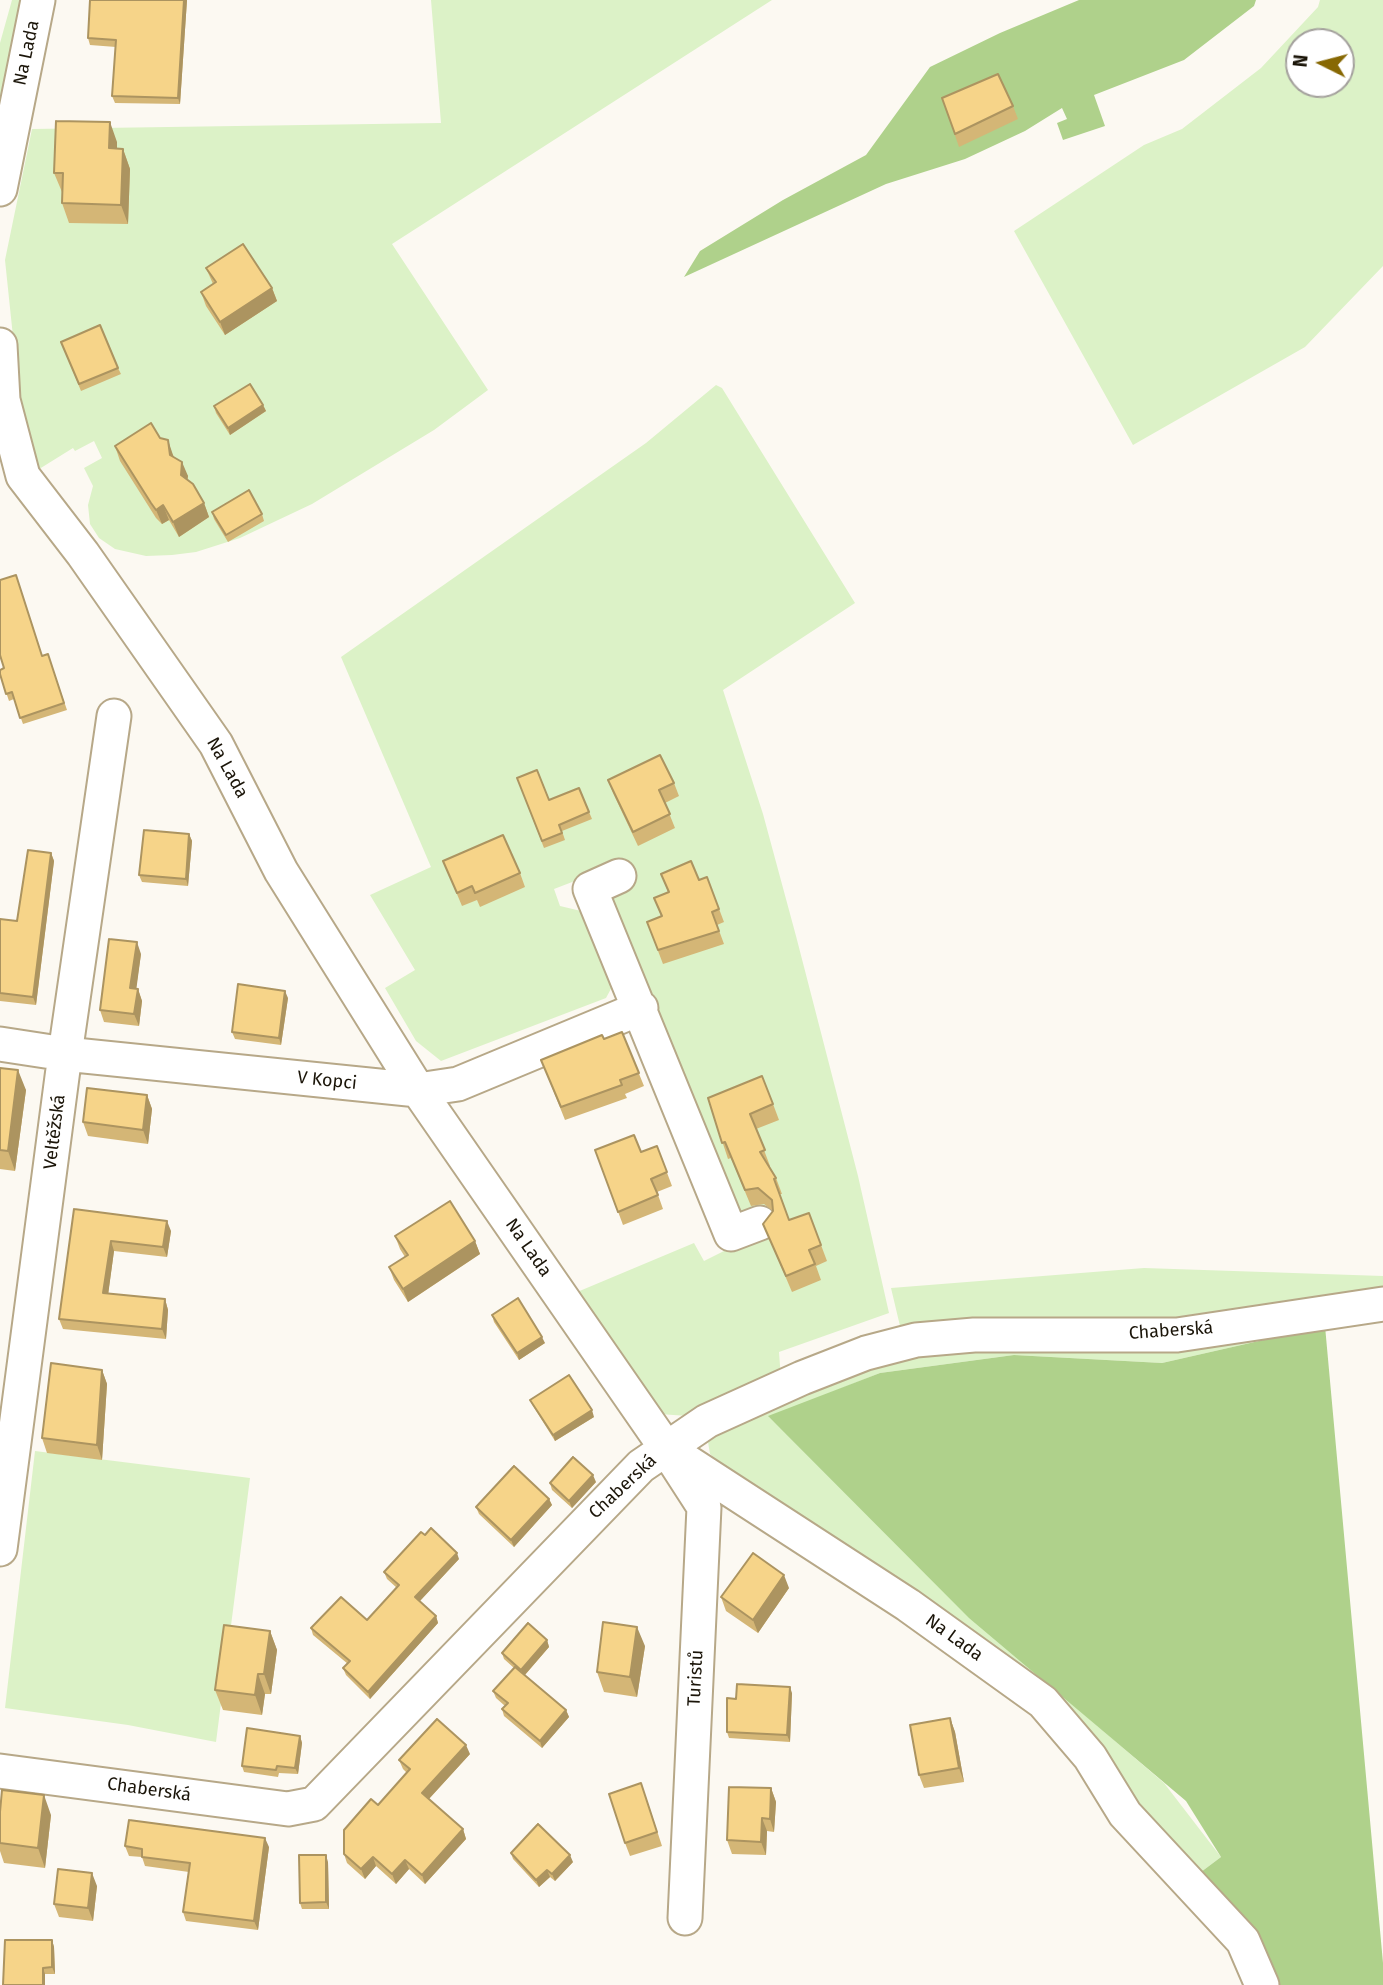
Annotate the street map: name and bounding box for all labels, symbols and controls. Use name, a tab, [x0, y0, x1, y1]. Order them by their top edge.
street label: Na Lada	[10, 18, 44, 88]
north arrow	[1285, 28, 1355, 98]
text: N	[1289, 53, 1313, 68]
street label: Na Lada	[202, 734, 252, 802]
street label: V Kopci	[296, 1067, 358, 1095]
street label: Veltěžská	[40, 1093, 70, 1171]
street label: Na Lada	[500, 1215, 556, 1281]
street label: Chaberská	[1128, 1317, 1214, 1345]
street label: Chaberská	[585, 1450, 661, 1524]
street label: Na Lada	[921, 1610, 987, 1666]
street label: Turistů	[684, 1649, 708, 1707]
street label: Chaberská	[106, 1773, 192, 1807]

